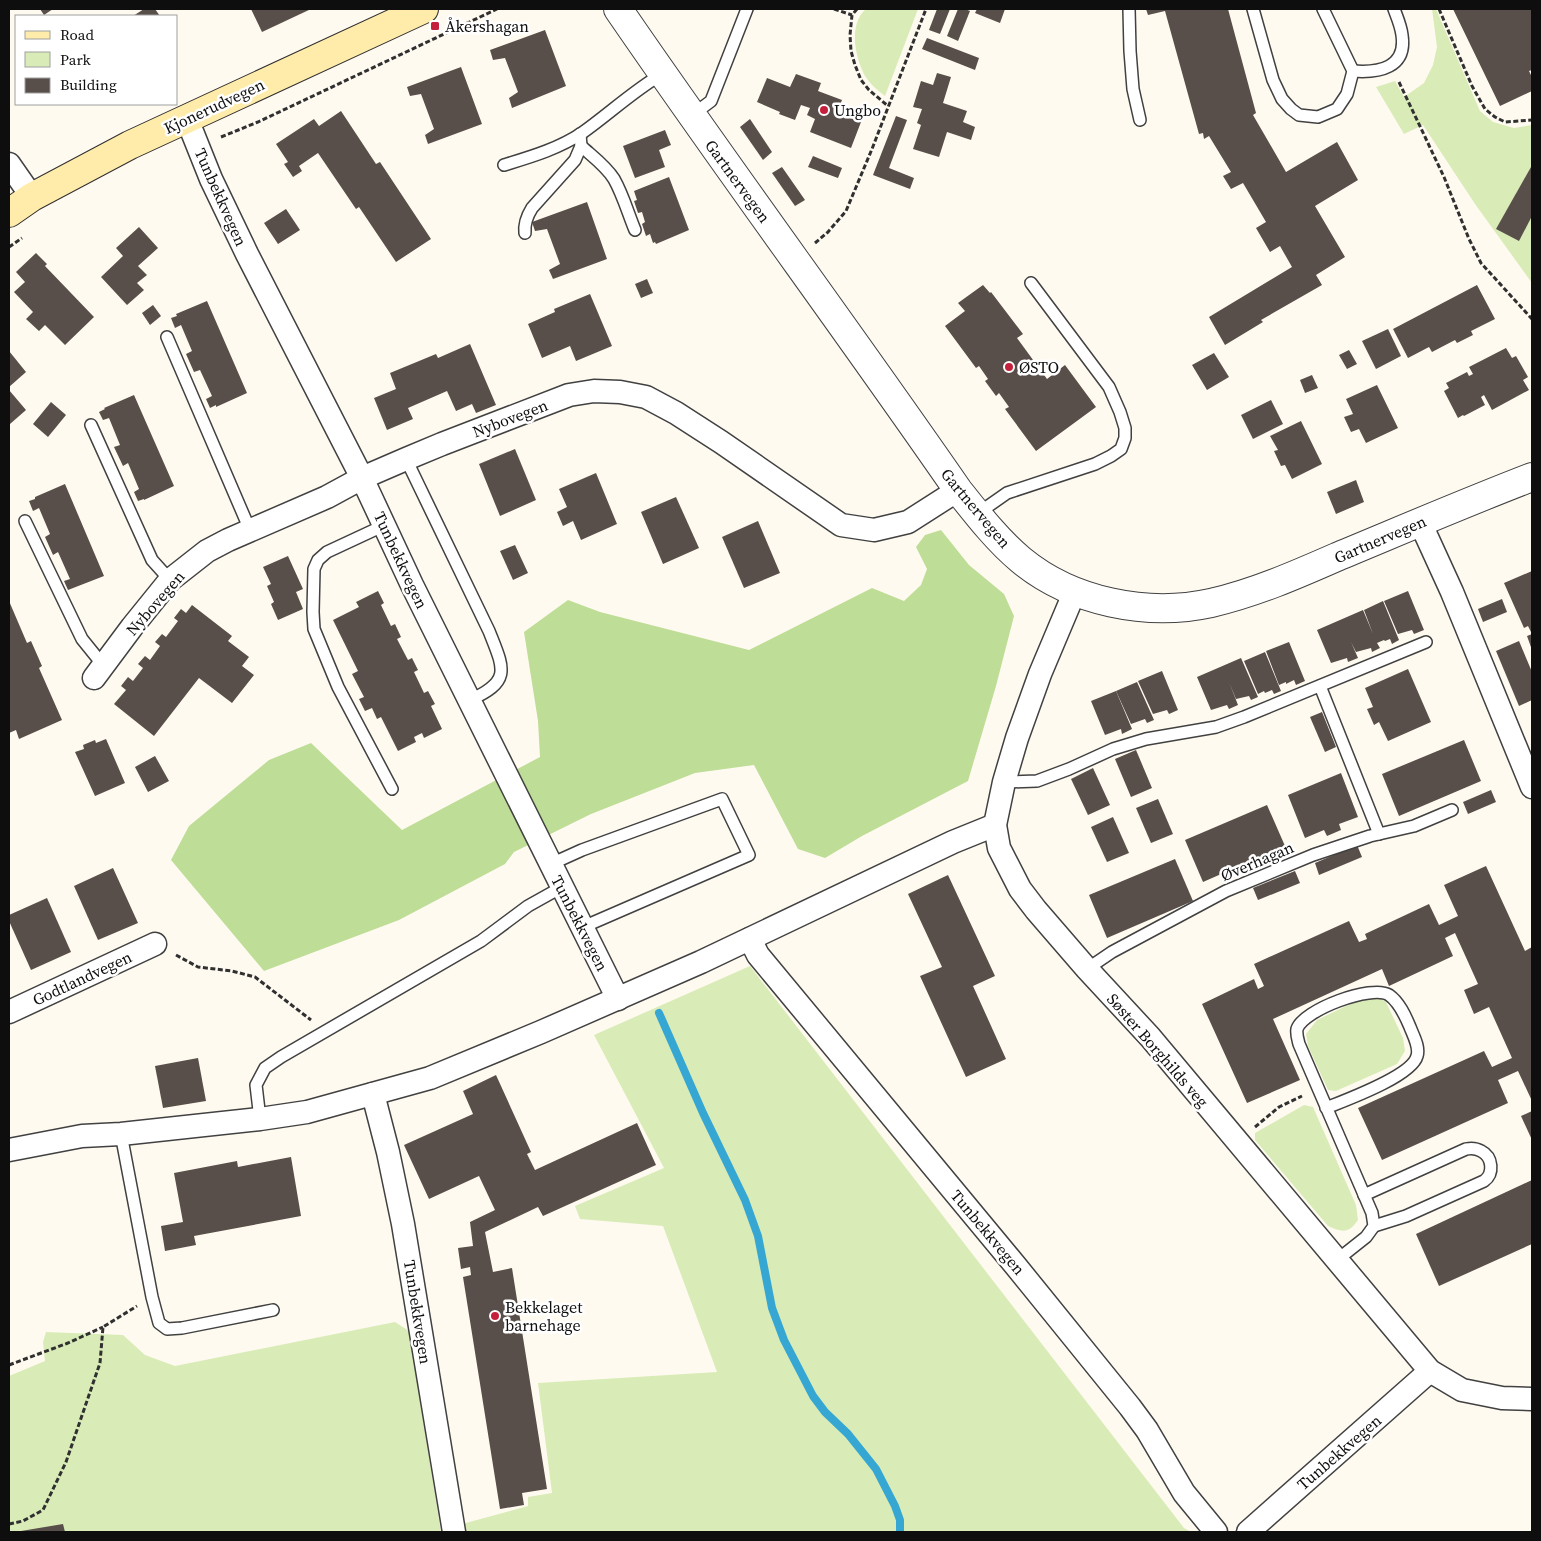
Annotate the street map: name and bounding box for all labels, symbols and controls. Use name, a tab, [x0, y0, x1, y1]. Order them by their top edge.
legend	[15, 15, 178, 105]
place label: Åkershagan	[445, 15, 529, 37]
marker: Åkershagan	[429, 20, 441, 32]
text: Road	[60, 24, 94, 45]
text: Park	[60, 49, 92, 70]
street label: Kjonerudvegen	[160, 73, 268, 139]
text: Building	[60, 74, 117, 95]
place label: Ungbo	[834, 99, 881, 121]
marker: Ungbo	[818, 104, 830, 116]
street label: Gartnervegen	[700, 135, 776, 227]
street label: Tunbekkvegen	[190, 145, 253, 250]
place label: ØSTO	[1019, 356, 1059, 378]
marker: ØSTO	[1003, 361, 1015, 373]
street label: Nybovegen	[469, 393, 551, 442]
street label: Gartnervegen	[936, 463, 1016, 553]
street label: Tunbekkvegen	[369, 508, 433, 612]
street label: Gartnervegen	[1331, 510, 1430, 568]
street label: Nybovegen	[121, 566, 189, 640]
street label: Øverhagan	[1217, 836, 1297, 886]
street label: Tunbekkvegen	[546, 871, 614, 975]
street label: Godtlandvegen	[29, 945, 135, 1011]
street label: Søster Borghilds veg	[1102, 988, 1214, 1112]
street label: Tunbekkvegen	[946, 1185, 1030, 1280]
street label: Tunbekkvegen	[399, 1258, 437, 1366]
place label: Bekkelaget barnehage	[505, 1296, 583, 1336]
marker: Bekkelaget barnehage	[489, 1310, 501, 1322]
street label: Tunbekkvegen	[1292, 1409, 1386, 1495]

